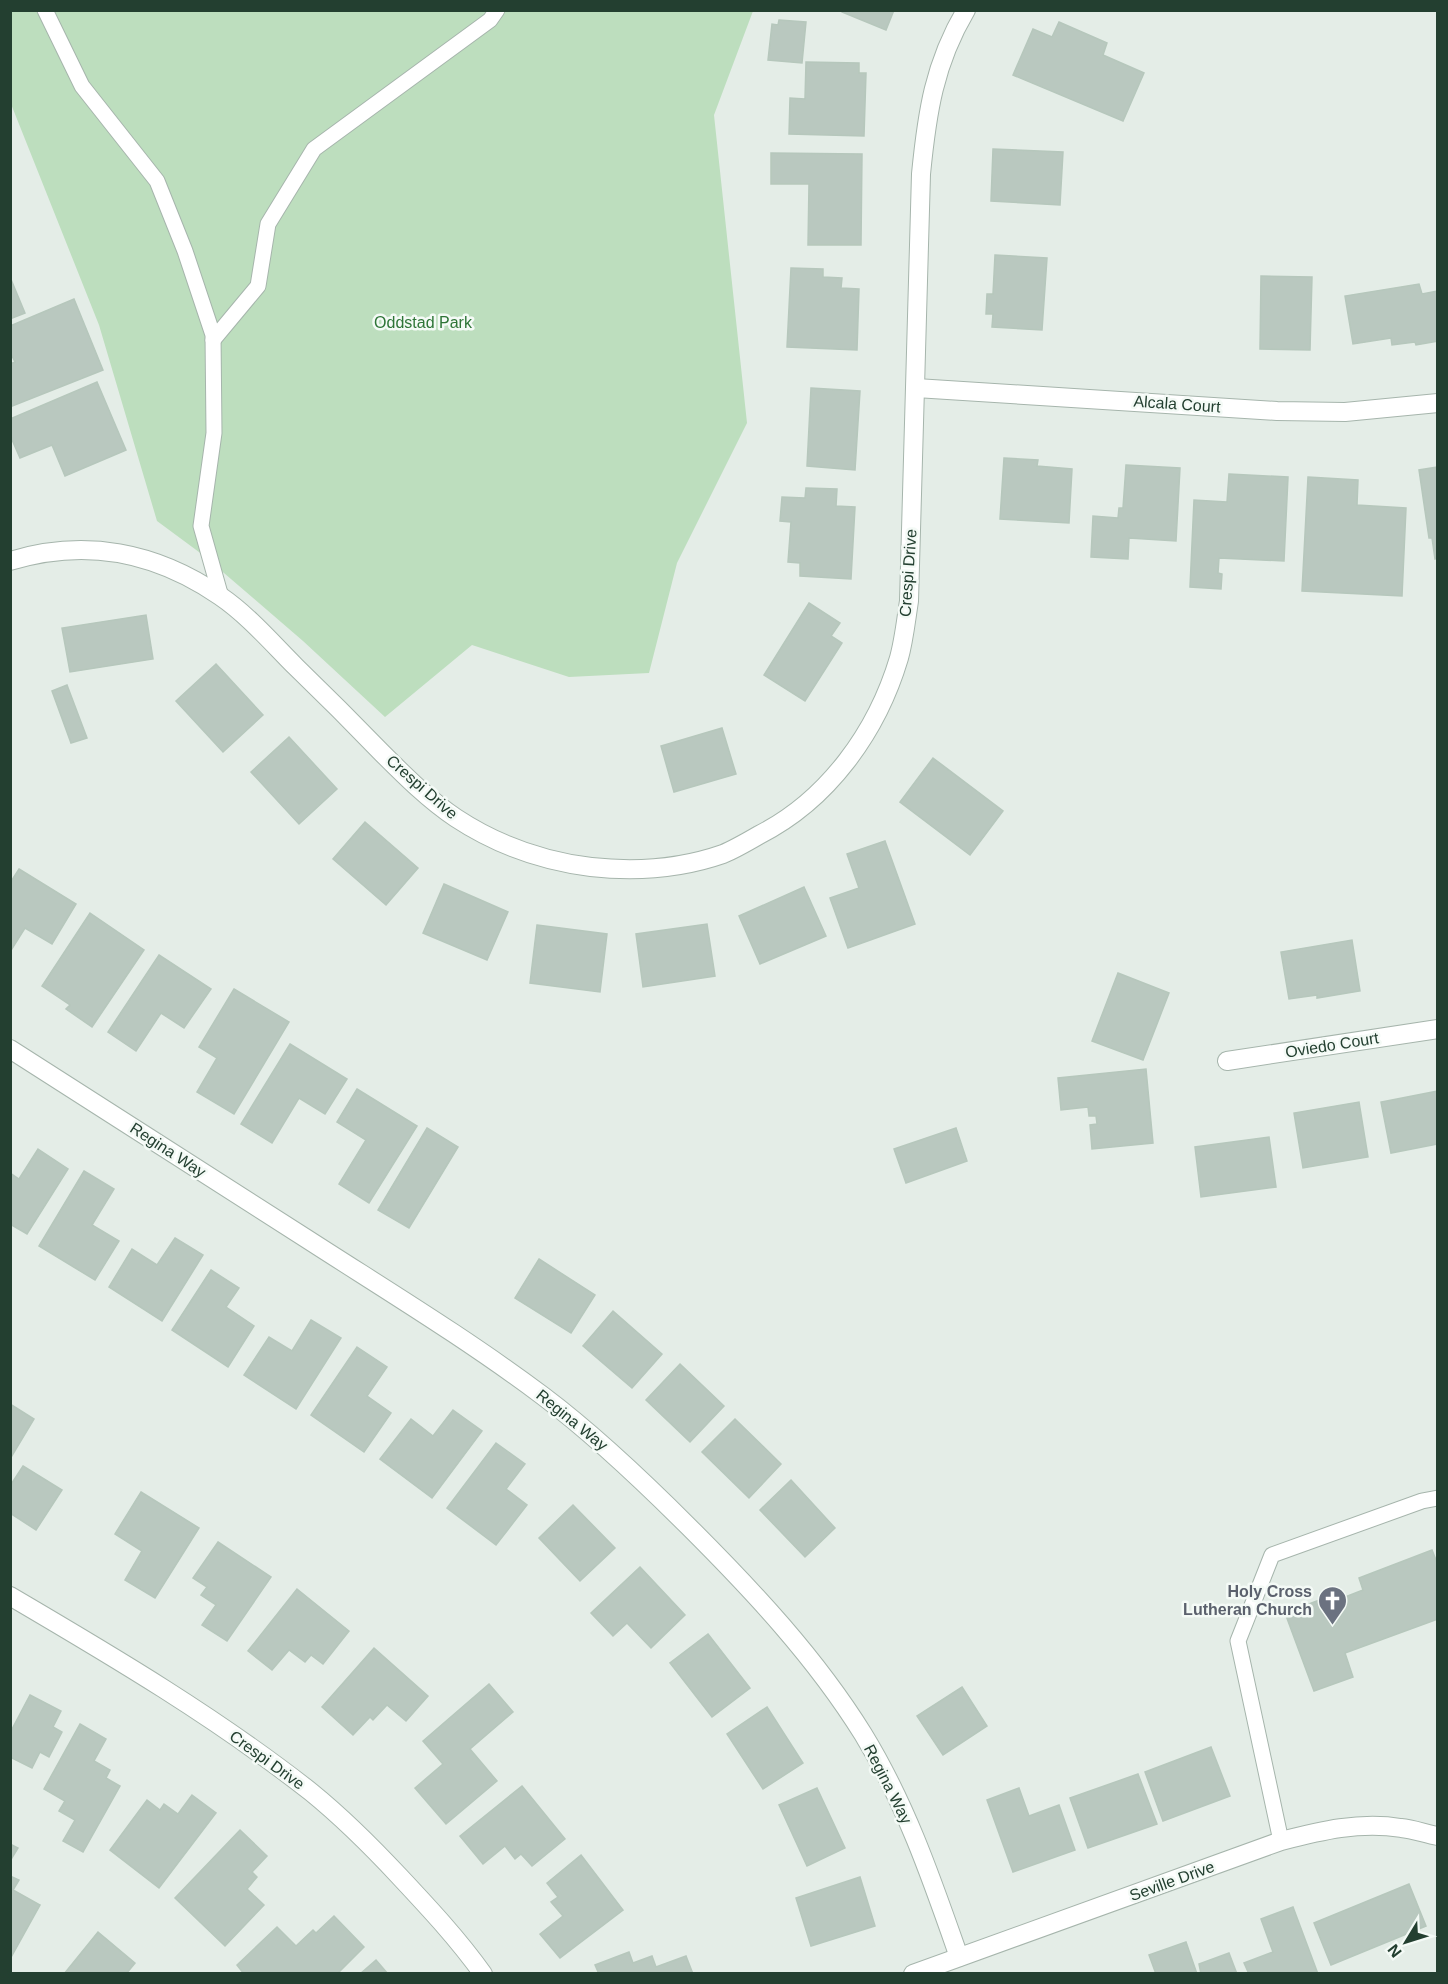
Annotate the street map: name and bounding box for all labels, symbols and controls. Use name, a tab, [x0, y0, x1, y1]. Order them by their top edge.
park label: Oddstad Park	[374, 314, 473, 331]
street label: Alcala Court	[1133, 392, 1222, 416]
street label: Crespi Drive	[896, 528, 920, 617]
street label: Crespi Drive	[383, 752, 461, 822]
street label: Oviedo Court	[1284, 1029, 1380, 1061]
street label: Regina Way	[127, 1119, 209, 1181]
street label: Regina Way	[533, 1386, 611, 1454]
place label: Holy Cross Lutheran Church	[1183, 1583, 1312, 1618]
church icon: Holy Cross Lutheran Church	[1317, 1584, 1349, 1626]
street label: Crespi Drive	[226, 1727, 308, 1793]
street label: Regina Way	[861, 1742, 915, 1826]
street label: Seville Drive	[1127, 1858, 1217, 1904]
north arrow	[1376, 1912, 1436, 1972]
text: N	[1384, 1941, 1405, 1961]

